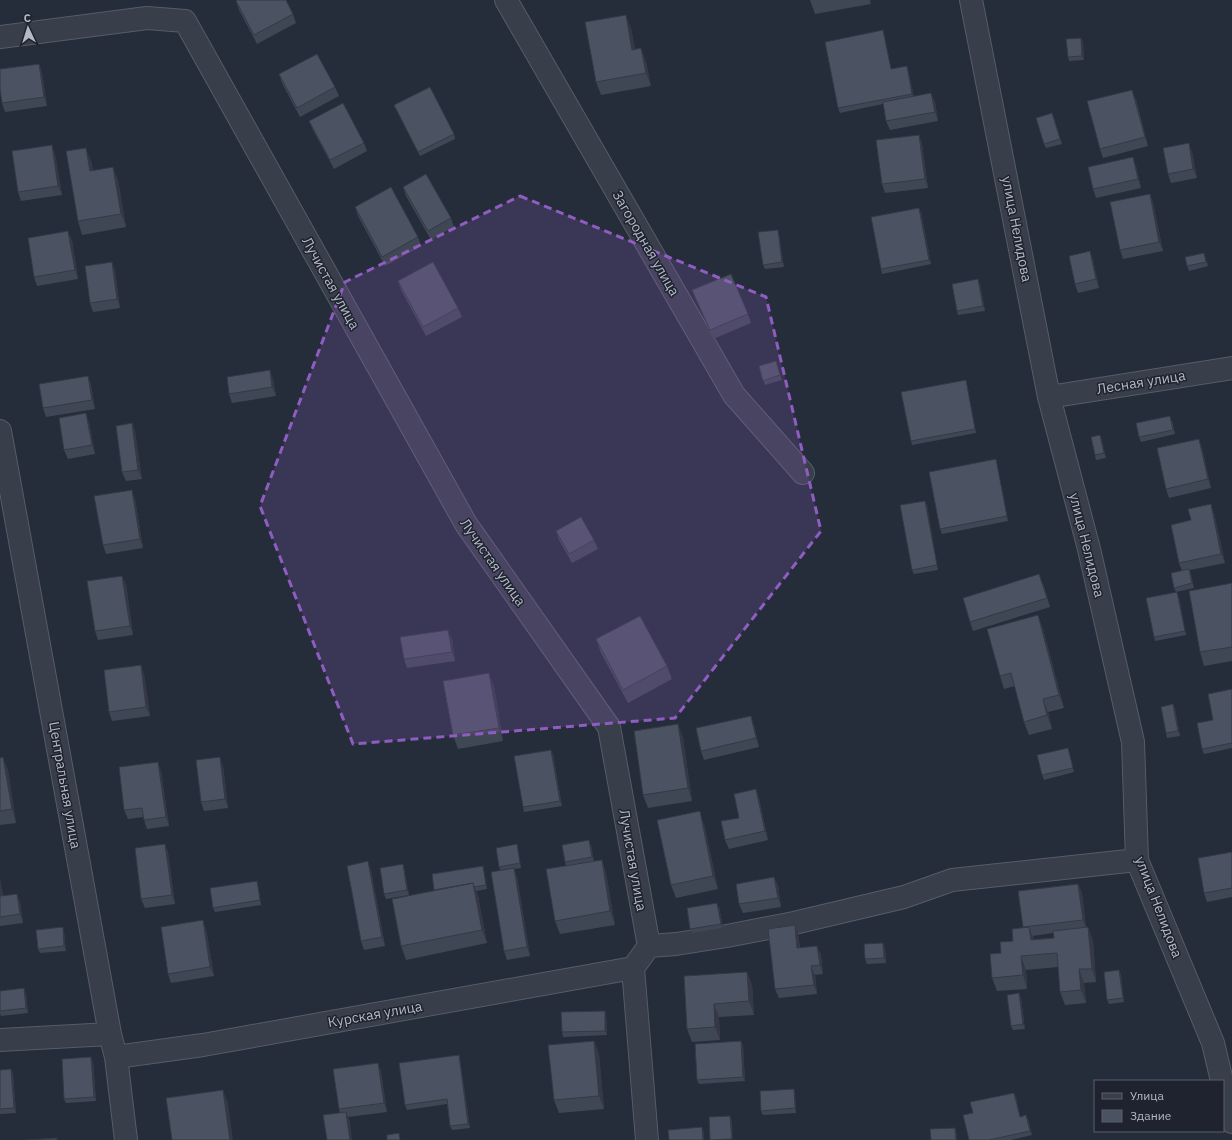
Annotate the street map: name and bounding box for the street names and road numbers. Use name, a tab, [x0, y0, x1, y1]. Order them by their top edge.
street label: улица Нелидова	[998, 175, 1036, 284]
street label: Загородная улица	[608, 187, 684, 299]
street label: Лучистая улица	[298, 234, 364, 333]
street label: Лесная улица	[1095, 366, 1187, 398]
street label: улица Нелидова	[1065, 491, 1109, 600]
street label: Лучистая улица	[456, 515, 530, 610]
street label: Центральная улица	[45, 720, 85, 851]
street label: Лучистая улица	[615, 808, 651, 913]
street label: улица Нелидова	[1131, 854, 1187, 961]
street label: Курская улица	[326, 997, 424, 1031]

